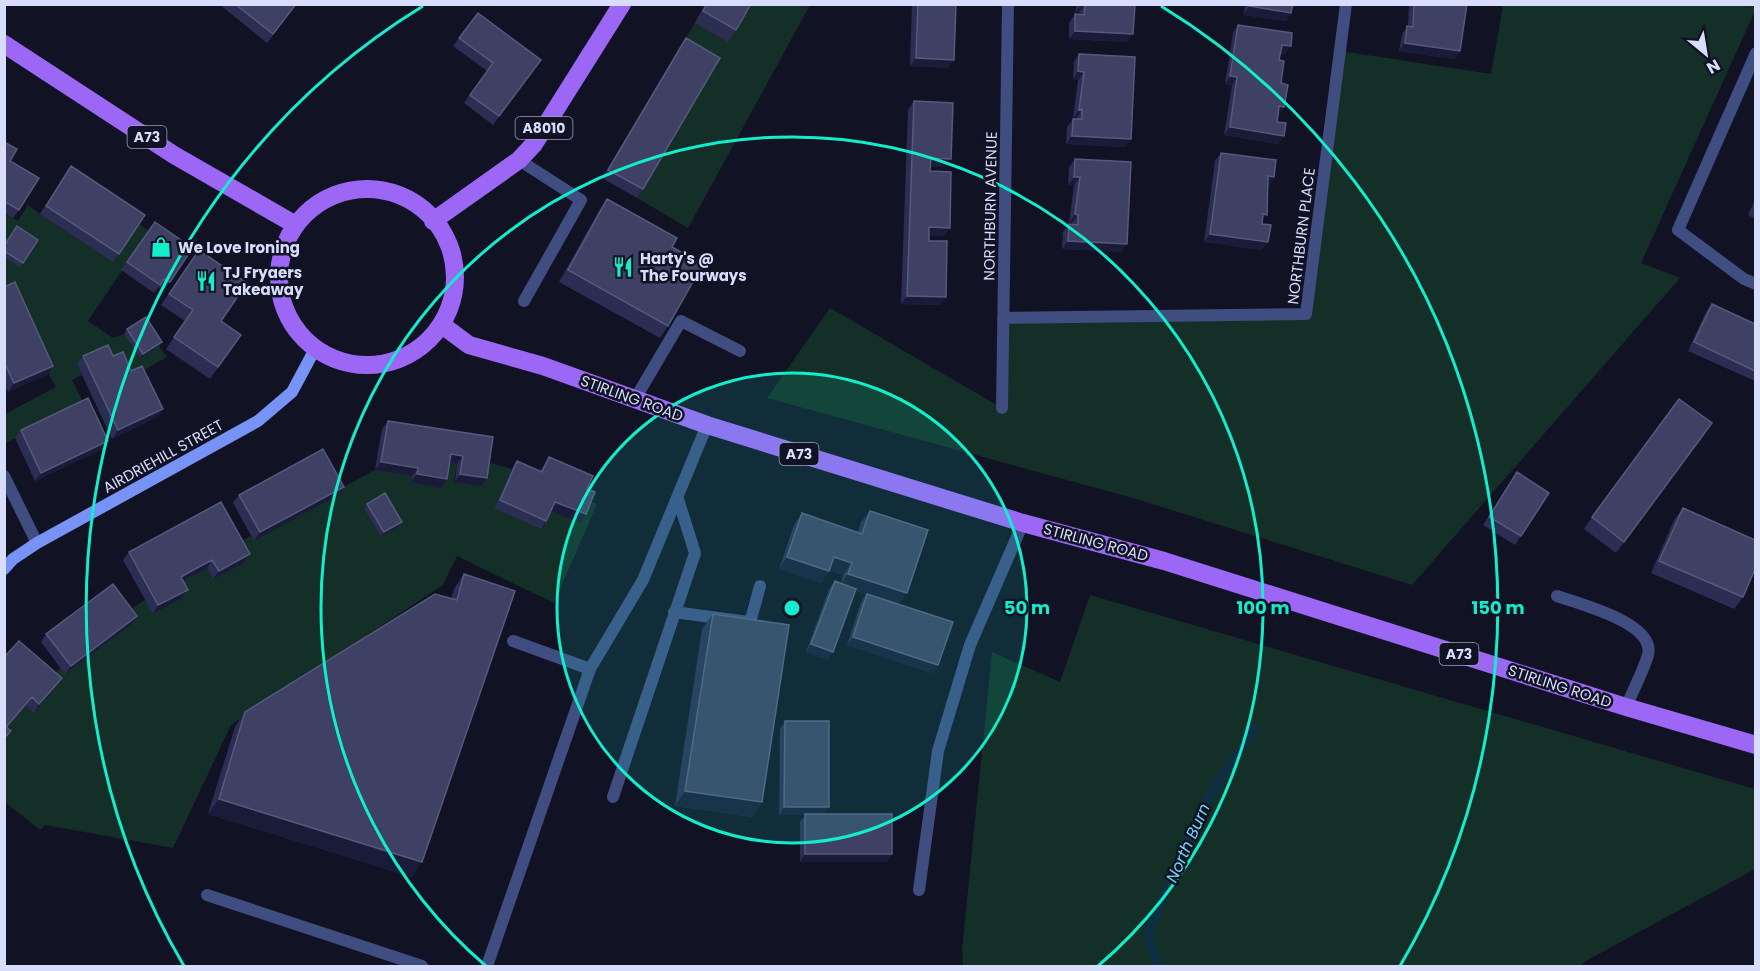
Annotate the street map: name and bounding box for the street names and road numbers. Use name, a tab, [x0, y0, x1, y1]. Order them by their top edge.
road number: A8010	[516, 117, 572, 139]
road number: A73	[128, 126, 166, 148]
street label: NORTHBURN AVENUE	[978, 131, 1002, 281]
street label: NORTHBURN PLACE	[1282, 166, 1320, 306]
street label: STIRLING ROAD	[578, 370, 686, 426]
street label: AIRDRIEHILL STREET	[99, 414, 227, 498]
road number: A73	[780, 443, 818, 465]
street label: STIRLING ROAD	[1041, 518, 1151, 566]
road number: A73	[1440, 643, 1478, 665]
street label: STIRLING ROAD	[1506, 659, 1614, 713]

